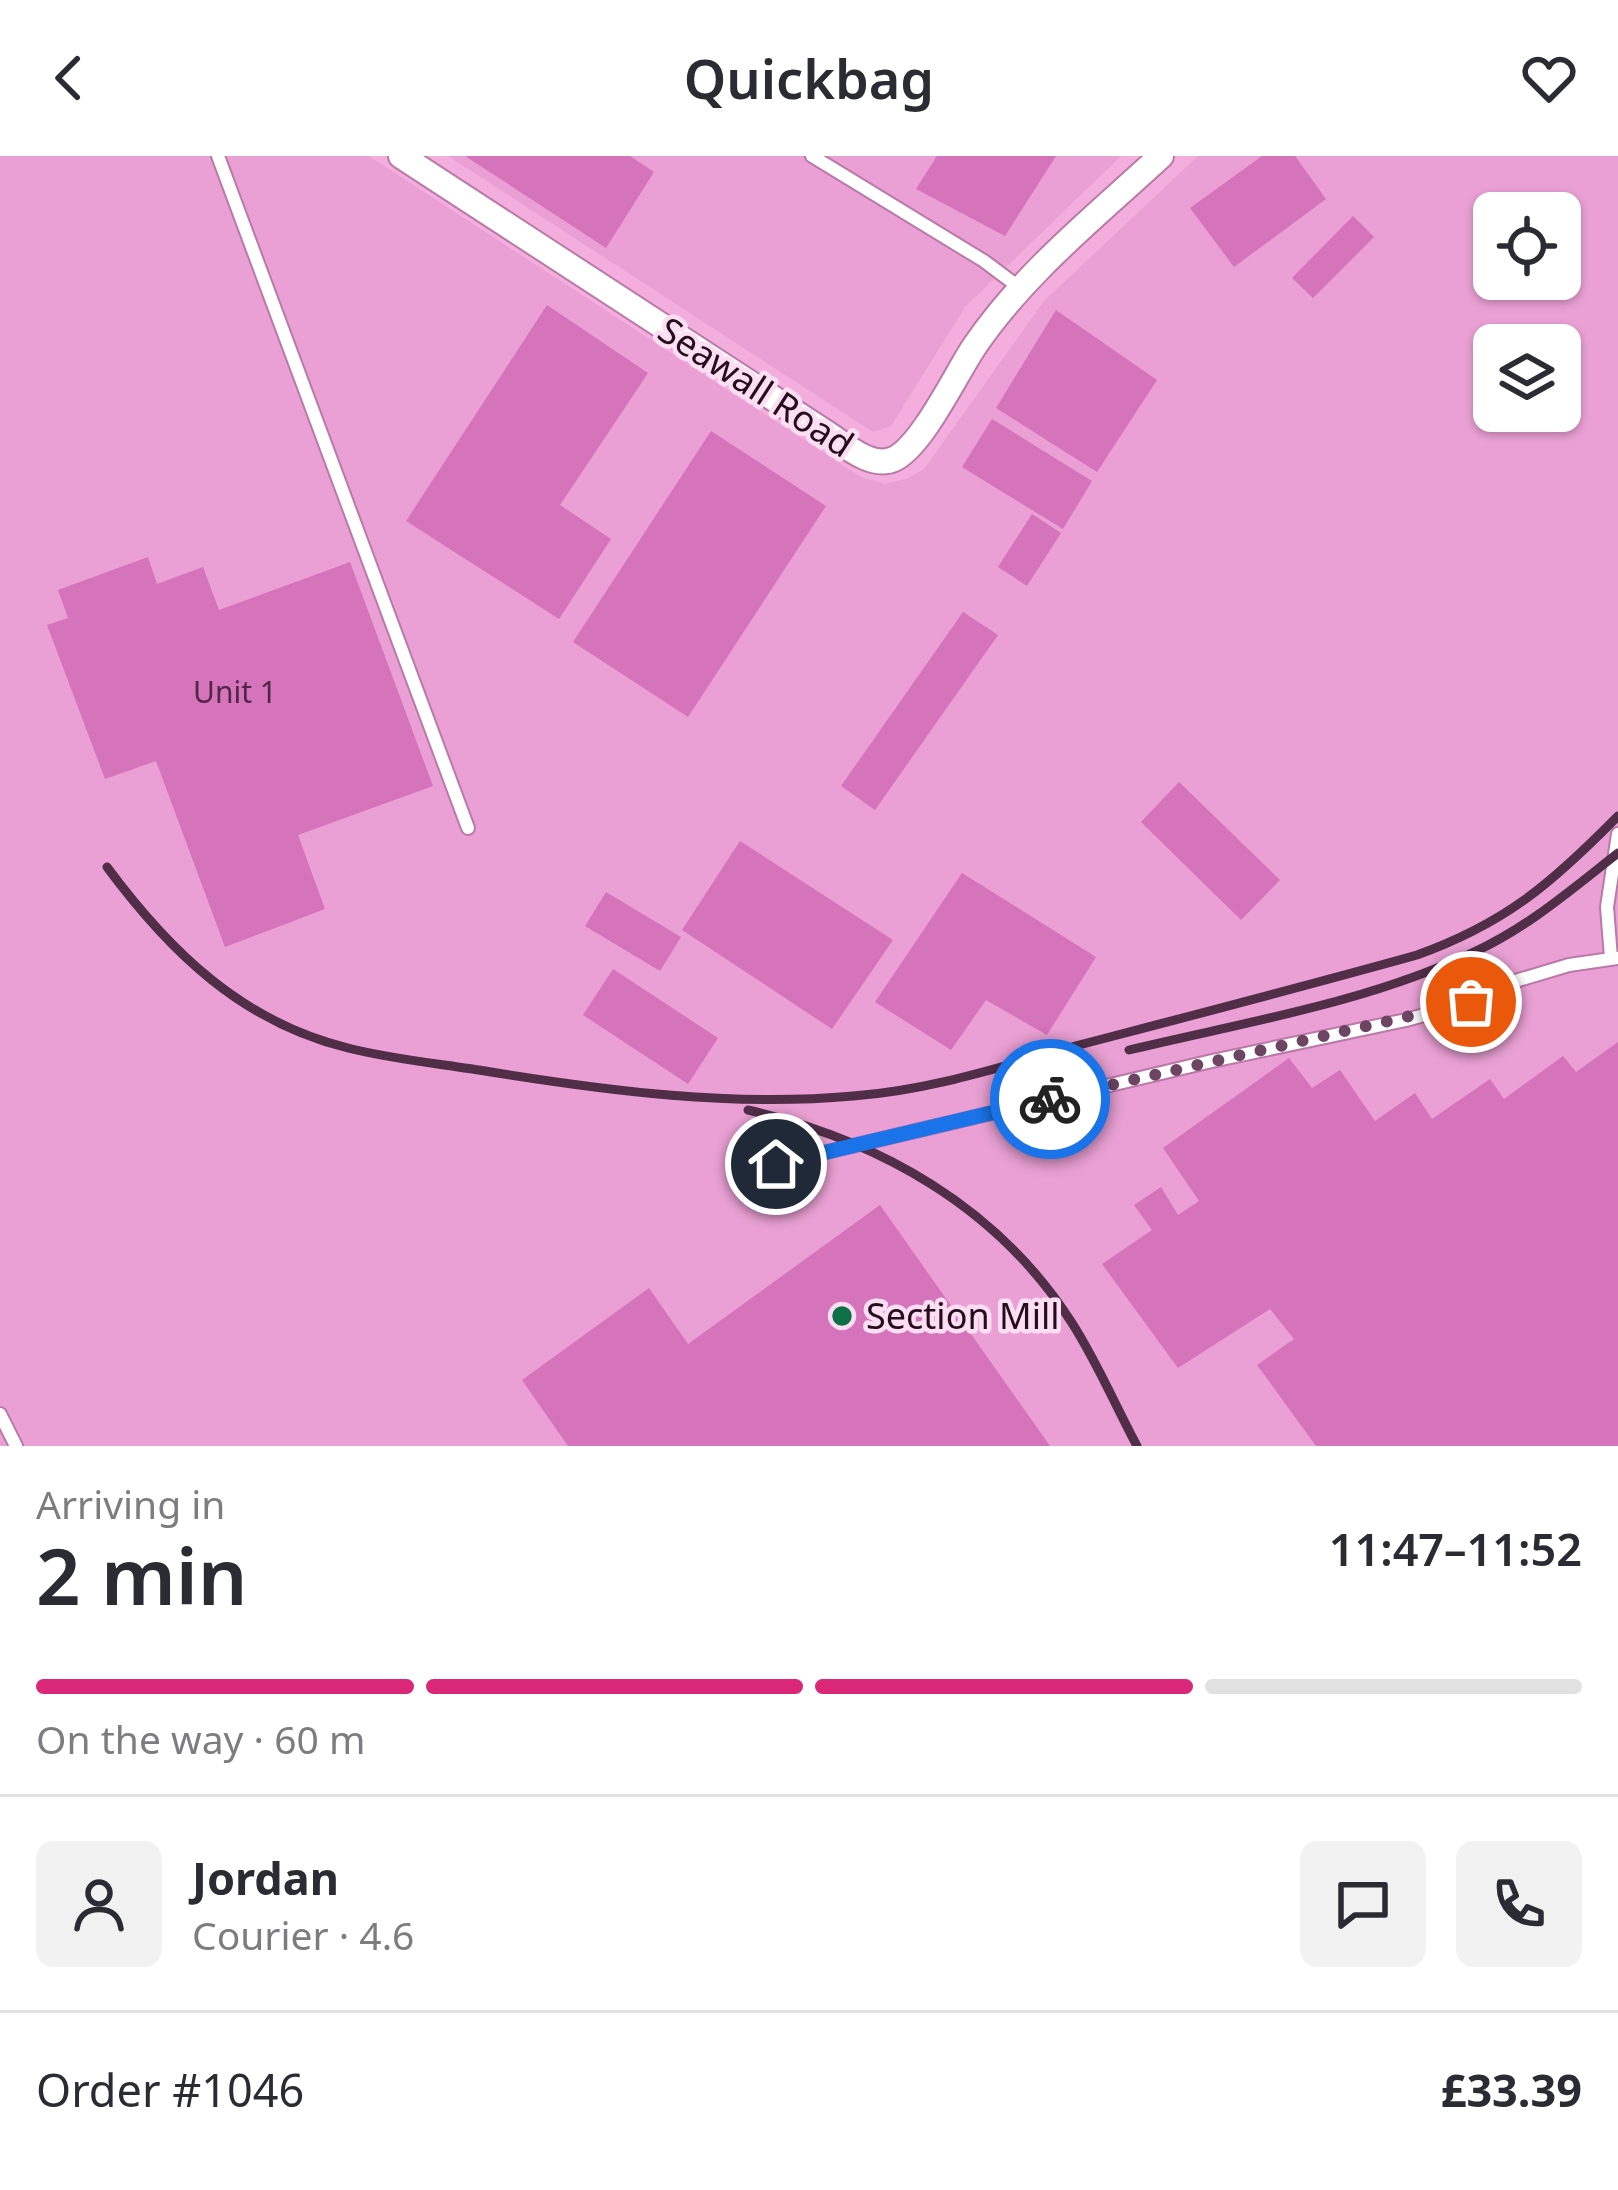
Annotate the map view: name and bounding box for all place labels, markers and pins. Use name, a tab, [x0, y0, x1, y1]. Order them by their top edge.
pin	[1420, 951, 1522, 1053]
pin	[725, 1113, 827, 1215]
place label: Section Mill	[866, 1291, 1060, 1340]
marker: Section Mill	[829, 1303, 855, 1329]

